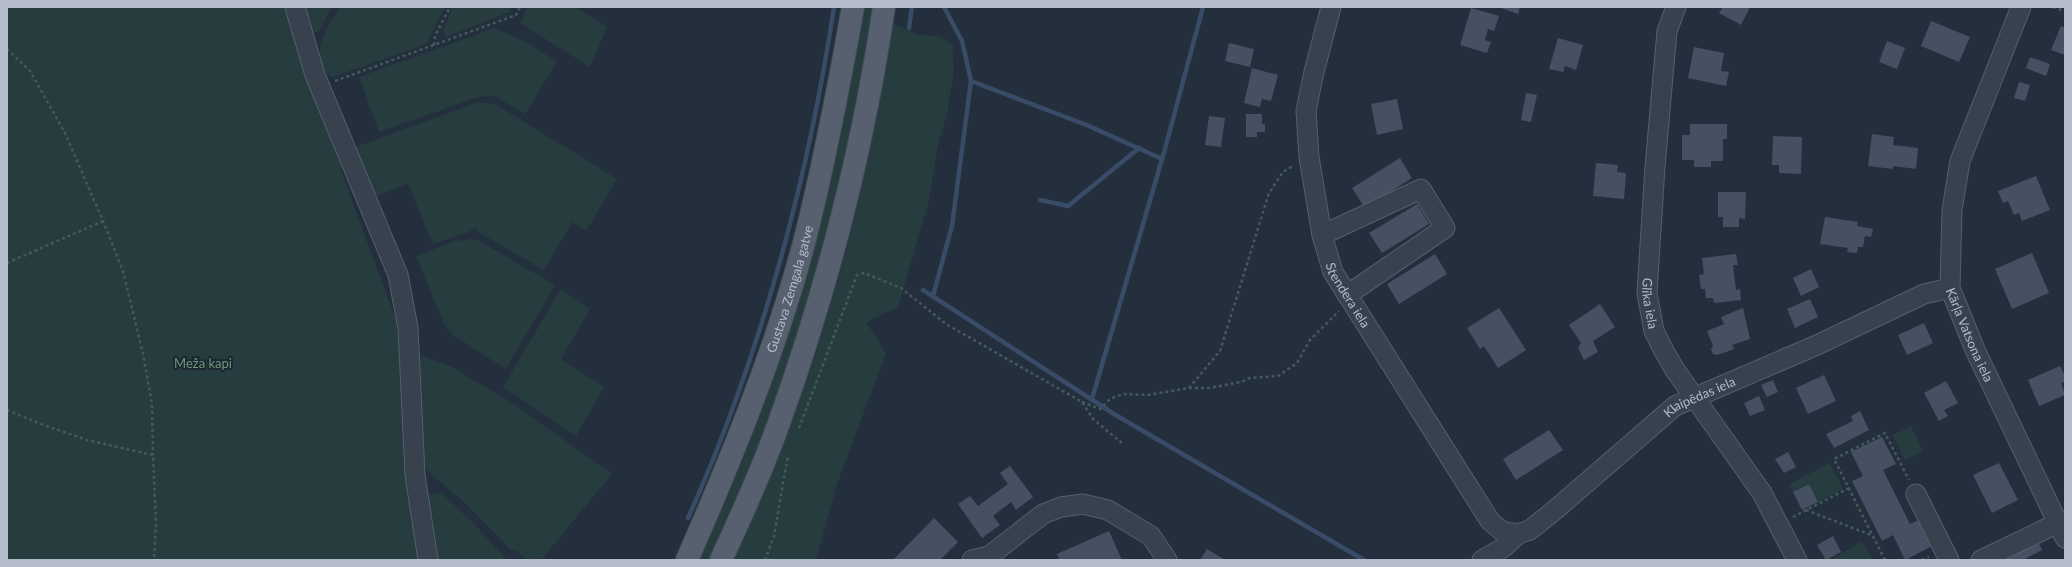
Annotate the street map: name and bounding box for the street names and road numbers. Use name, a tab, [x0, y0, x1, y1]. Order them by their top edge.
street label: Gustava Zemgala gatve	[763, 224, 816, 355]
street label: Stendera iela	[1323, 261, 1374, 330]
street label: Glika iela	[1639, 277, 1661, 330]
street label: Kārļa Vatsona iela	[1943, 285, 1997, 384]
street label: Klaipēdas iela	[1660, 373, 1738, 421]

